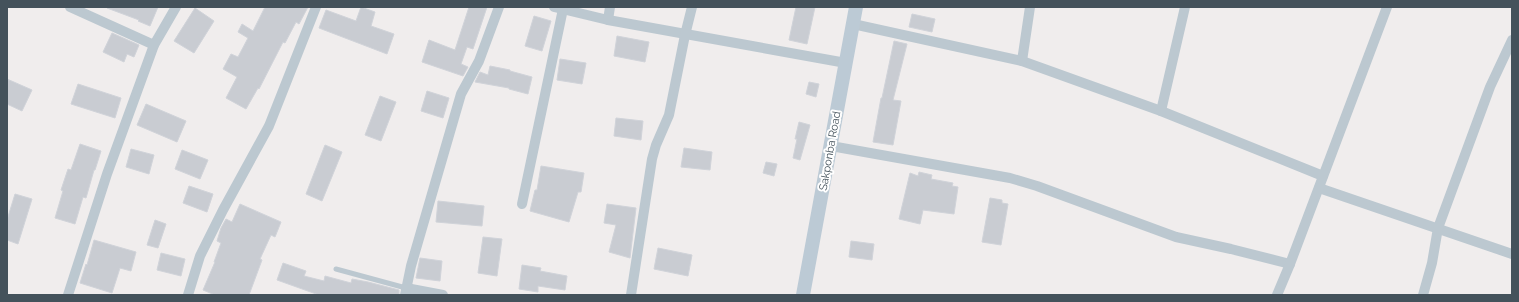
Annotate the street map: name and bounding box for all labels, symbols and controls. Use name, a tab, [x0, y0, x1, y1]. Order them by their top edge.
street label: Sakponba Road	[817, 110, 843, 192]

